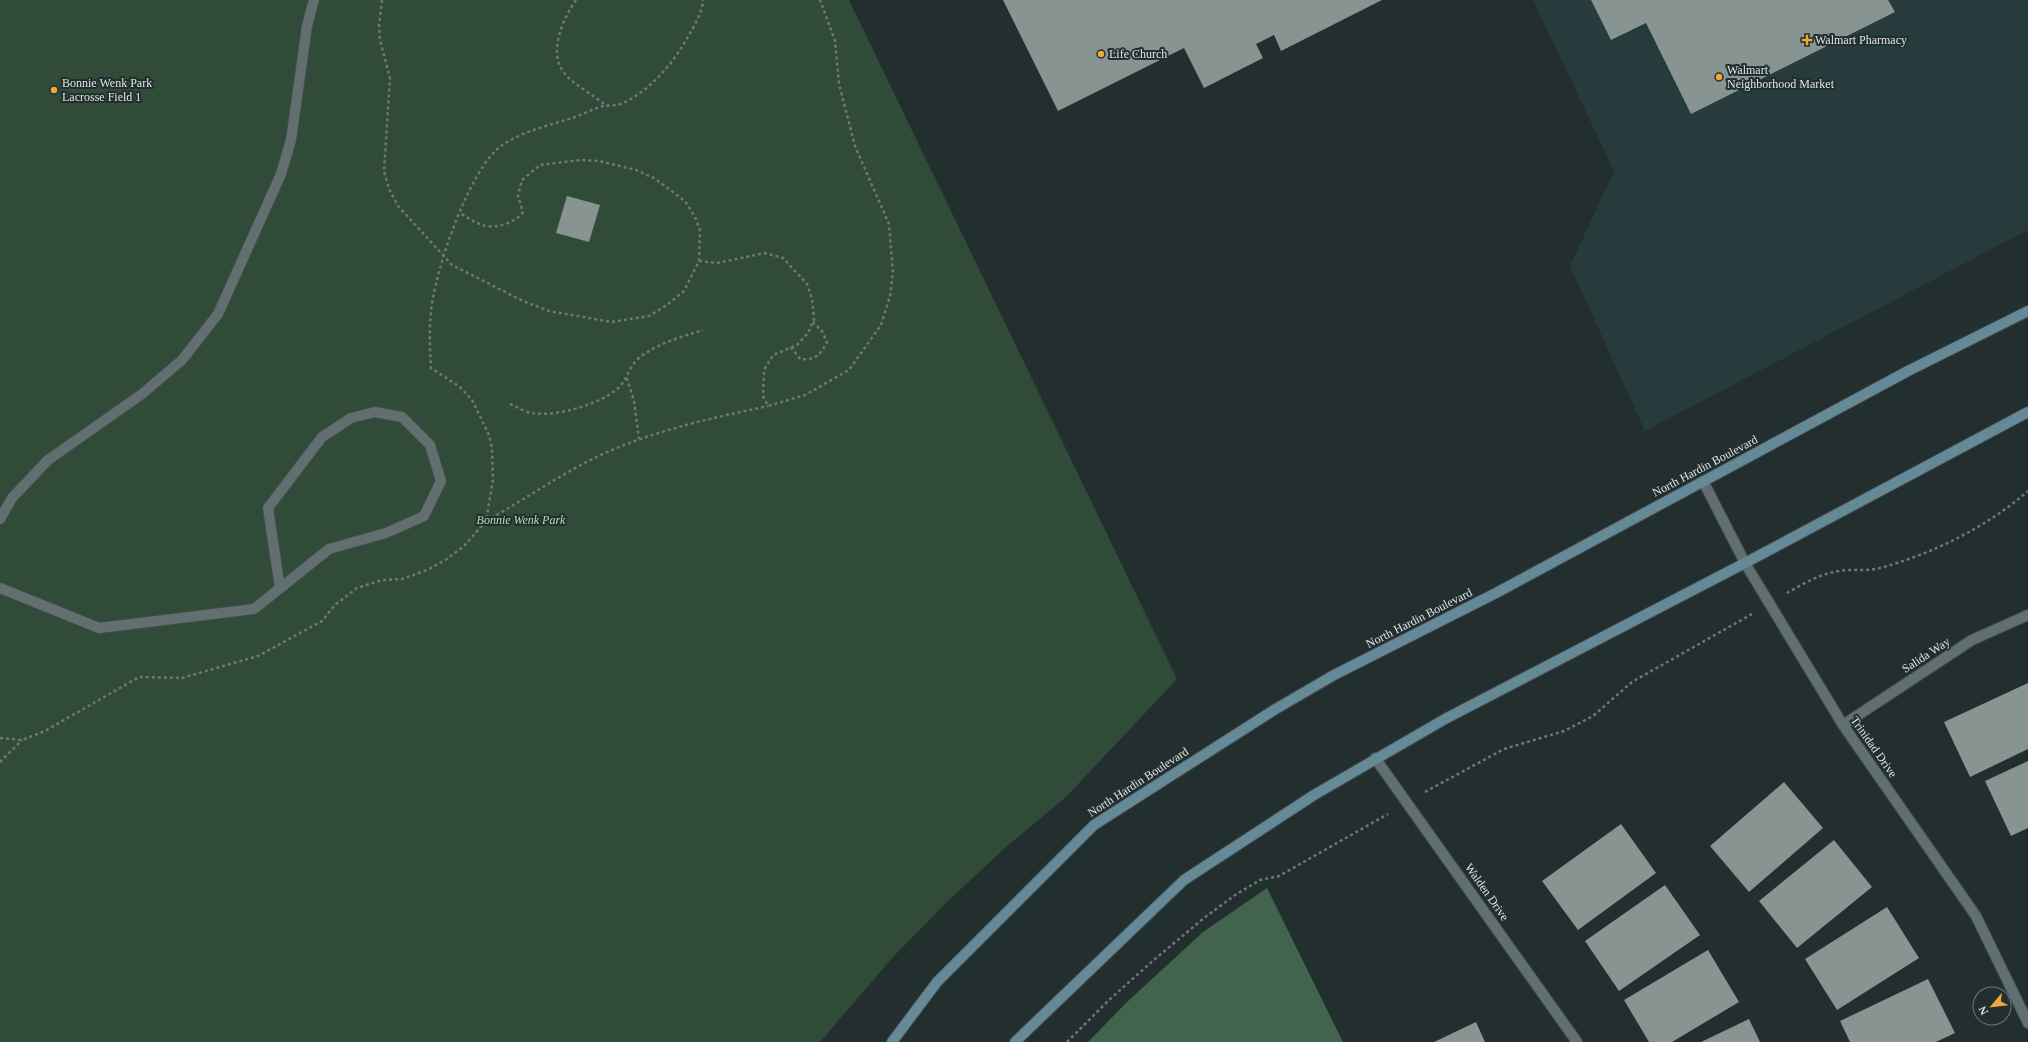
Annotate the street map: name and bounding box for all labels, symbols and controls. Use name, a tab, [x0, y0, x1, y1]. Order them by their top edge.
place label: Walmart Pharmacy	[1815, 33, 1907, 47]
marker: Walmart Pharmacy	[1802, 35, 1812, 45]
place label: Life Church	[1109, 47, 1167, 61]
marker: Life Church	[1096, 49, 1106, 59]
place label: Walmart Neighborhood Market	[1727, 63, 1835, 91]
marker: Walmart Neighborhood Market	[1714, 72, 1724, 82]
place label: Bonnie Wenk Park Lacrosse Field 1	[62, 76, 152, 104]
marker: Bonnie Wenk Park Lacrosse Field 1	[49, 85, 59, 95]
street label: North Hardin Boulevard	[1650, 432, 1760, 500]
park label: Bonnie Wenk Park	[477, 513, 566, 527]
street label: North Hardin Boulevard	[1364, 585, 1474, 651]
street label: Salida Way	[1899, 634, 1953, 676]
street label: Trinidad Drive	[1848, 714, 1900, 780]
street label: North Hardin Boulevard	[1085, 744, 1191, 820]
street label: Walden Drive	[1462, 861, 1512, 923]
north arrow	[1972, 986, 2012, 1026]
text: N	[1976, 1004, 1990, 1017]

